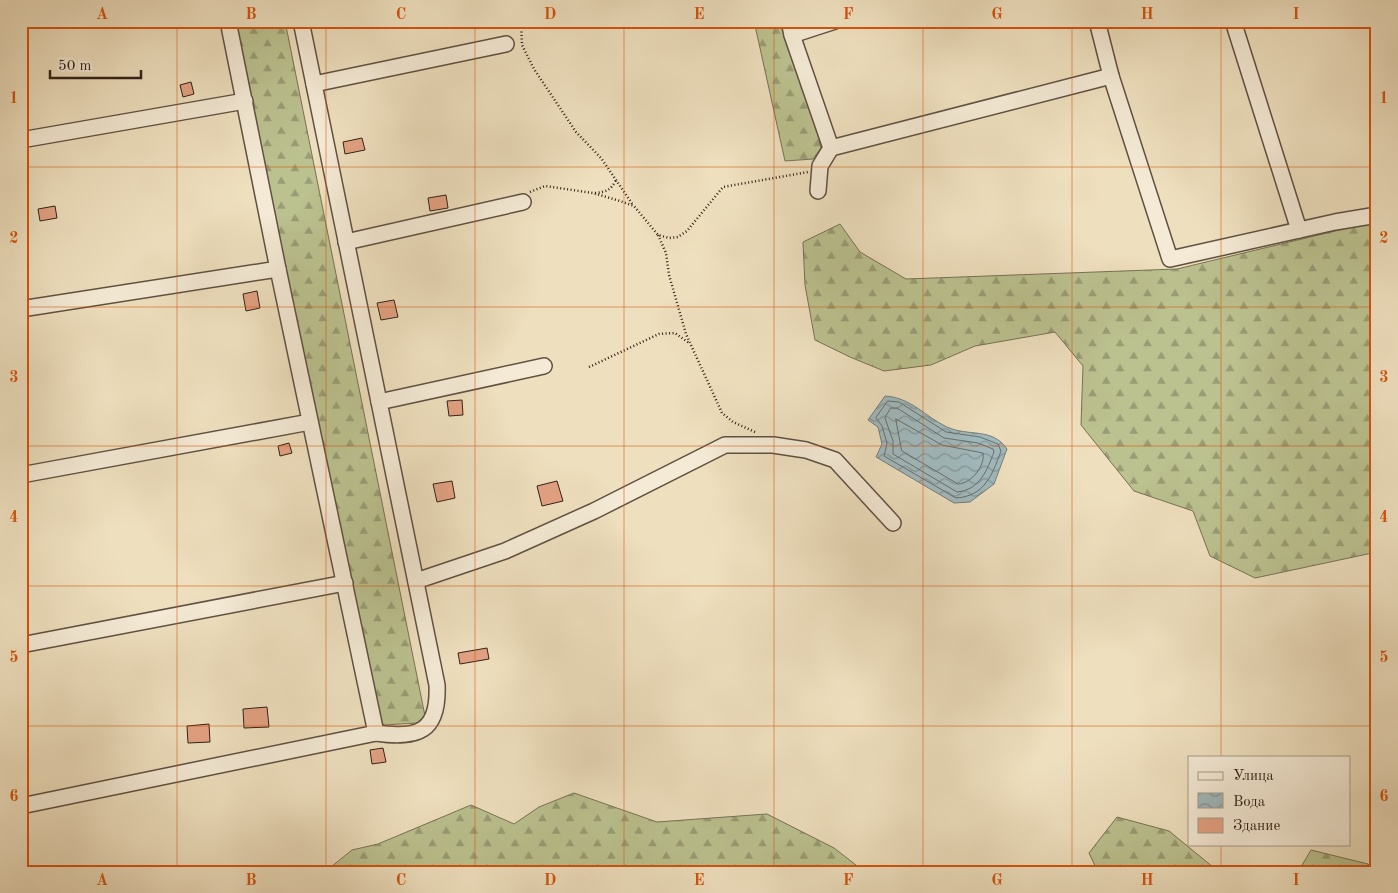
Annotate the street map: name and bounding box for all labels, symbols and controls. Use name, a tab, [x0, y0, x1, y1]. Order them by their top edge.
text: A	[96, 7, 108, 23]
text: B	[245, 7, 257, 23]
text: C	[396, 7, 406, 23]
text: D	[544, 7, 556, 23]
text: E	[693, 7, 705, 23]
text: F	[843, 7, 854, 23]
text: G	[991, 7, 1003, 23]
text: H	[1140, 7, 1154, 23]
text: I	[1292, 7, 1300, 23]
scale bar	[50, 48, 141, 80]
text: 50 m	[58, 59, 92, 74]
text: 1	[9, 91, 19, 107]
text: 1	[1379, 91, 1389, 107]
text: 2	[9, 231, 19, 247]
text: 2	[1379, 231, 1389, 247]
text: 3	[9, 370, 19, 386]
text: 3	[1379, 370, 1389, 386]
text: 4	[9, 510, 19, 526]
text: 4	[1379, 510, 1389, 526]
text: 5	[9, 650, 19, 666]
text: 5	[1379, 650, 1389, 666]
legend	[1188, 756, 1350, 846]
text: Улица	[1233, 769, 1274, 784]
text: 6	[9, 789, 19, 805]
text: 6	[1379, 789, 1389, 805]
text: Вода	[1233, 795, 1266, 810]
text: Здание	[1233, 819, 1280, 834]
text: A	[96, 873, 108, 889]
text: B	[245, 873, 257, 889]
text: C	[396, 873, 406, 889]
text: D	[544, 873, 556, 889]
text: E	[693, 873, 705, 889]
text: F	[843, 873, 854, 889]
text: G	[991, 873, 1003, 889]
text: H	[1140, 873, 1154, 889]
text: I	[1292, 873, 1300, 889]

